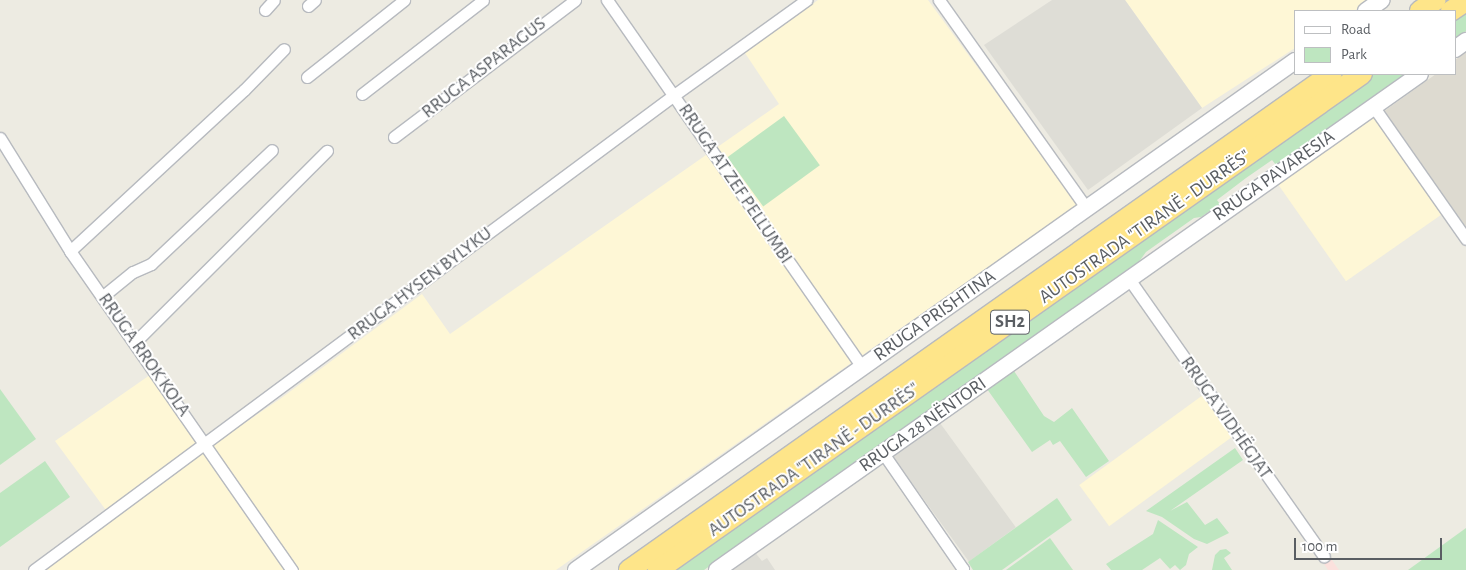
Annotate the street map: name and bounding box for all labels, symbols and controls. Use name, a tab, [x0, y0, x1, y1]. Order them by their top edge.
legend	[1294, 10, 1456, 75]
street label: RRUGA ASPARAGUS	[417, 12, 551, 124]
text: Road	[1341, 22, 1371, 37]
text: Park	[1341, 47, 1367, 62]
street label: RRUGA AT ZEF PELLUMBI	[673, 100, 797, 268]
street label: RRUGA PAVARESIA	[1209, 125, 1339, 227]
street label: AUTOSTRADA "TIRANË - DURRËS"	[1035, 145, 1255, 309]
street label: RRUGA HYSEN BYLYKU	[343, 222, 497, 346]
street label: RRUGA PRISHTINA	[870, 265, 1000, 367]
street label: RRUGA RROK KOLA	[93, 289, 195, 421]
road number: SH2	[990, 306, 1030, 338]
street label: RRUGA VIDHËGJAT	[1175, 352, 1277, 484]
street label: RRUGA 28 NËNTORI	[855, 373, 991, 477]
street label: AUTOSTRADA "TIRANË - DURRËS"	[704, 378, 924, 542]
scale bar	[1296, 528, 1444, 560]
text: 100 m	[1302, 539, 1337, 554]

